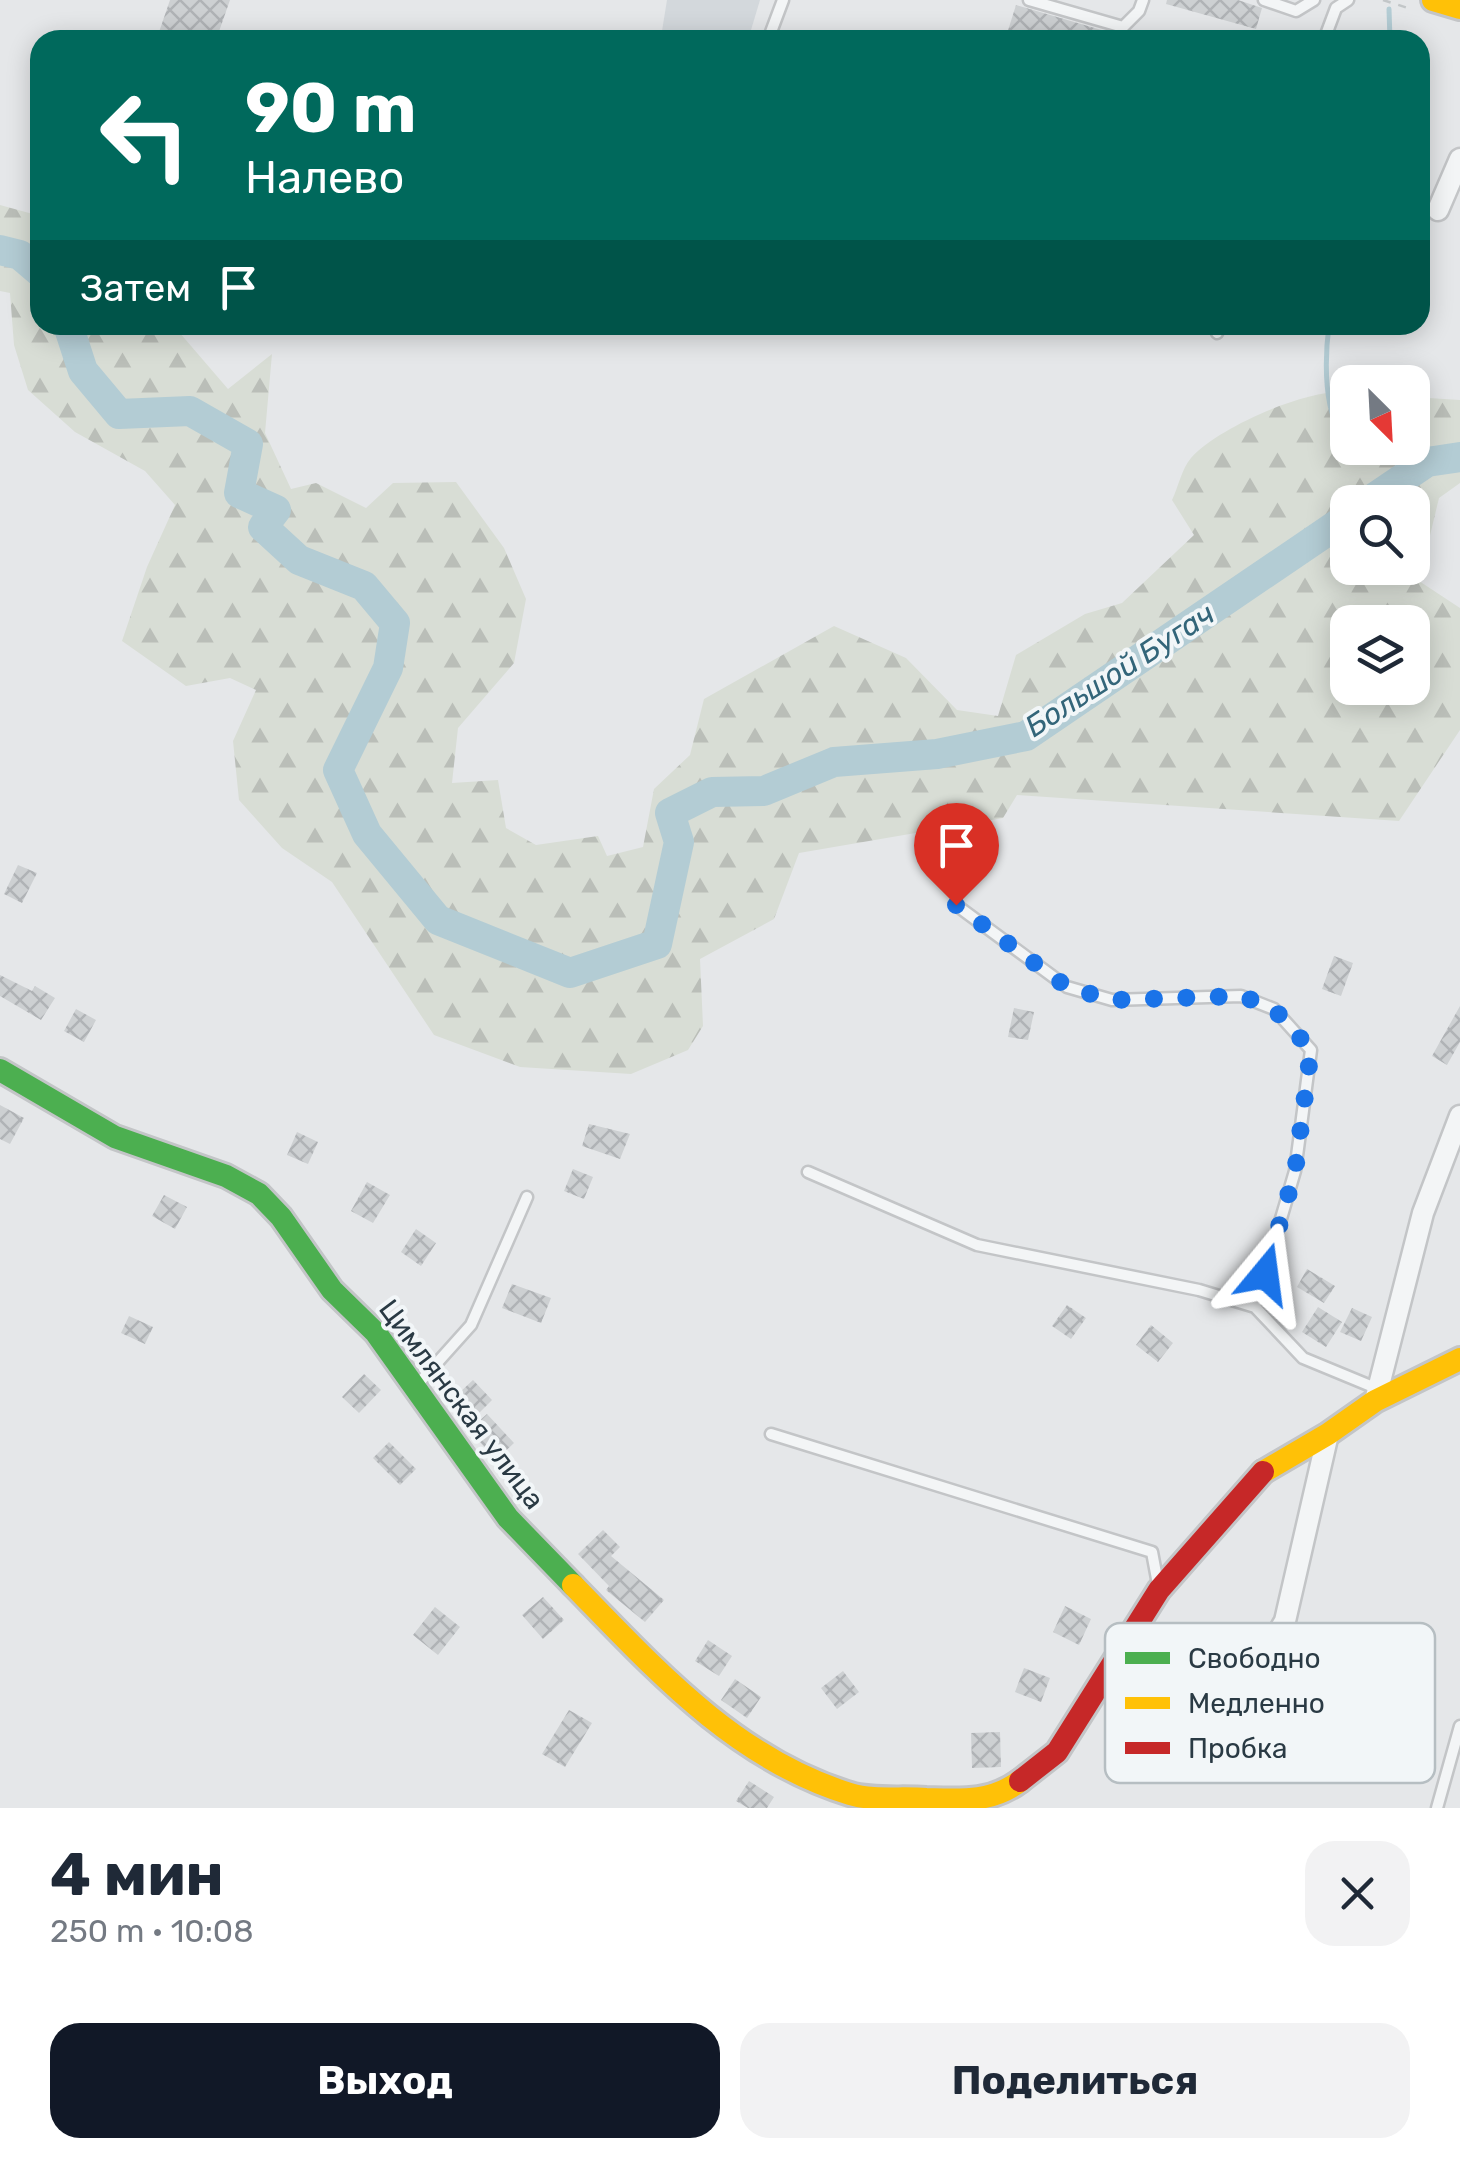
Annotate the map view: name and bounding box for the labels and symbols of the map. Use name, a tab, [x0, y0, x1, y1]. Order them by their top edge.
north arrow	[1330, 365, 1430, 465]
water label: Большой Бугач	[1019, 595, 1221, 744]
pin	[914, 803, 999, 906]
position arrow	[1213, 1222, 1317, 1326]
street label: Цимлянская улица	[372, 1293, 551, 1516]
legend	[1105, 1623, 1435, 1783]
text: Свободно	[1188, 1642, 1321, 1675]
text: Медленно	[1188, 1687, 1325, 1720]
text: Пробка	[1188, 1732, 1288, 1765]

